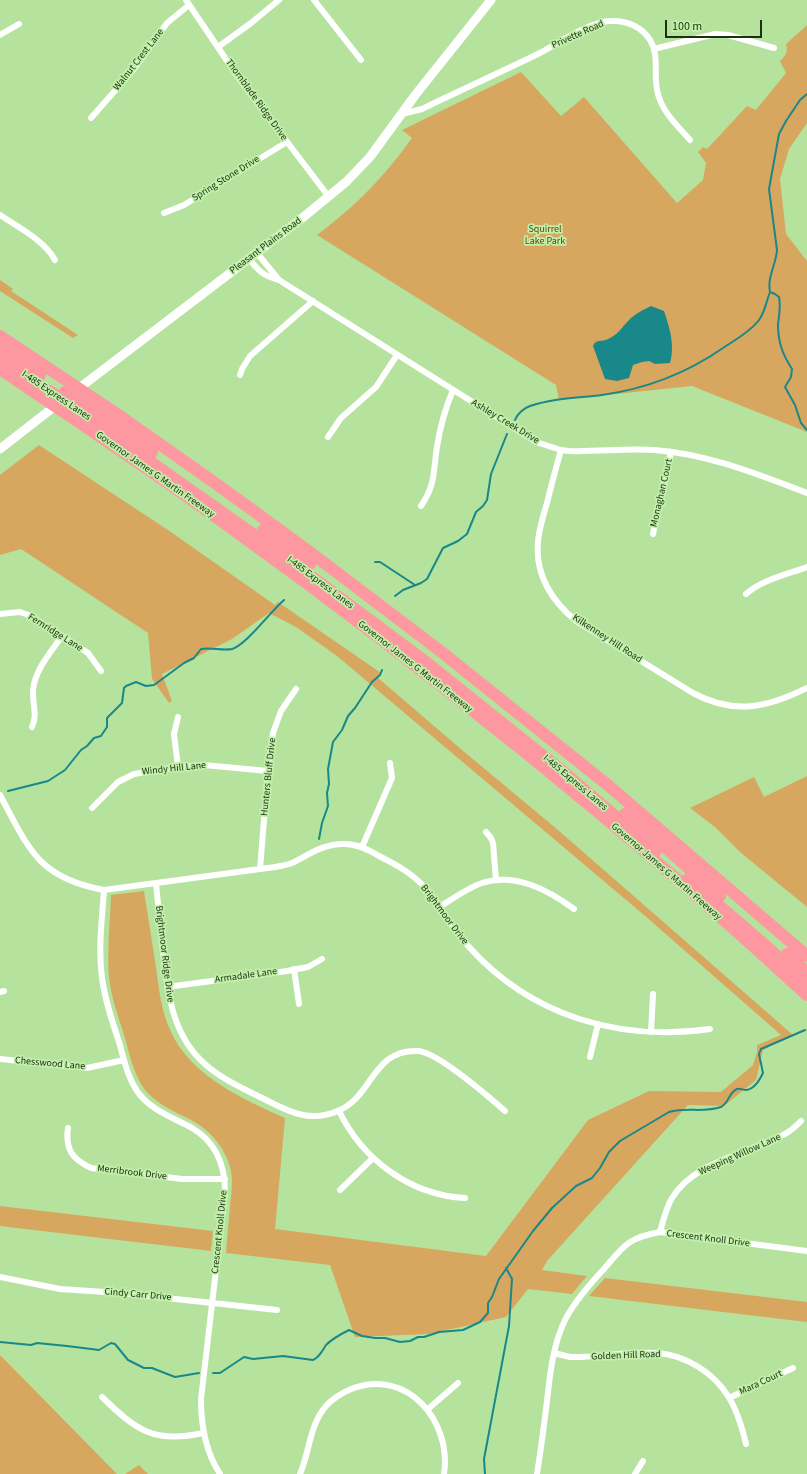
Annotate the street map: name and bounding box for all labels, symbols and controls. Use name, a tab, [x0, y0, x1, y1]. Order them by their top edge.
scale bar	[667, 12, 764, 38]
street label: Privette Road	[550, 18, 606, 52]
text: 100 m	[672, 18, 702, 35]
street label: Walnut Crest Lane	[111, 27, 167, 93]
street label: Thornblade Ridge Drive	[222, 57, 290, 143]
street label: Spring Stone Drive	[190, 153, 262, 205]
street label: Pleasant Plains Road	[228, 215, 304, 277]
park label: Squirrel Lake Park	[525, 224, 565, 248]
street label: I-485 Express Lanes	[19, 368, 93, 424]
street label: Ashley Creek Drive	[469, 397, 541, 447]
street label: Governor James G Martin Freeway	[93, 429, 217, 521]
street label: Monaghan Court	[648, 458, 676, 528]
street label: I-485 Express Lanes	[284, 554, 356, 612]
street label: Fernridge Lane	[25, 611, 85, 655]
street label: Kilkenney Hill Road	[570, 612, 644, 666]
street label: Governor James G Martin Freeway	[355, 618, 475, 716]
street label: Hunters Bluff Drive	[259, 737, 279, 817]
street label: I-485 Express Lanes	[540, 752, 610, 814]
street label: Windy Hill Lane	[141, 760, 207, 778]
street label: Governor James G Martin Freeway	[608, 821, 724, 923]
street label: Brightmoor Drive	[418, 883, 470, 947]
street label: Brightmoor Ridge Drive	[152, 905, 176, 1003]
street label: Armadale Lane	[214, 966, 278, 986]
street label: Chesswood Lane	[14, 1055, 86, 1073]
street label: Weeping Willow Lane	[697, 1131, 783, 1179]
street label: Merribrook Drive	[97, 1163, 167, 1183]
street label: Crescent Knoll Drive	[210, 1190, 230, 1274]
street label: Crescent Knoll Drive	[666, 1228, 750, 1250]
street label: Cindy Carr Drive	[104, 1286, 172, 1304]
street label: Golden Hill Road	[591, 1349, 661, 1363]
street label: Mara Court	[738, 1368, 784, 1398]

